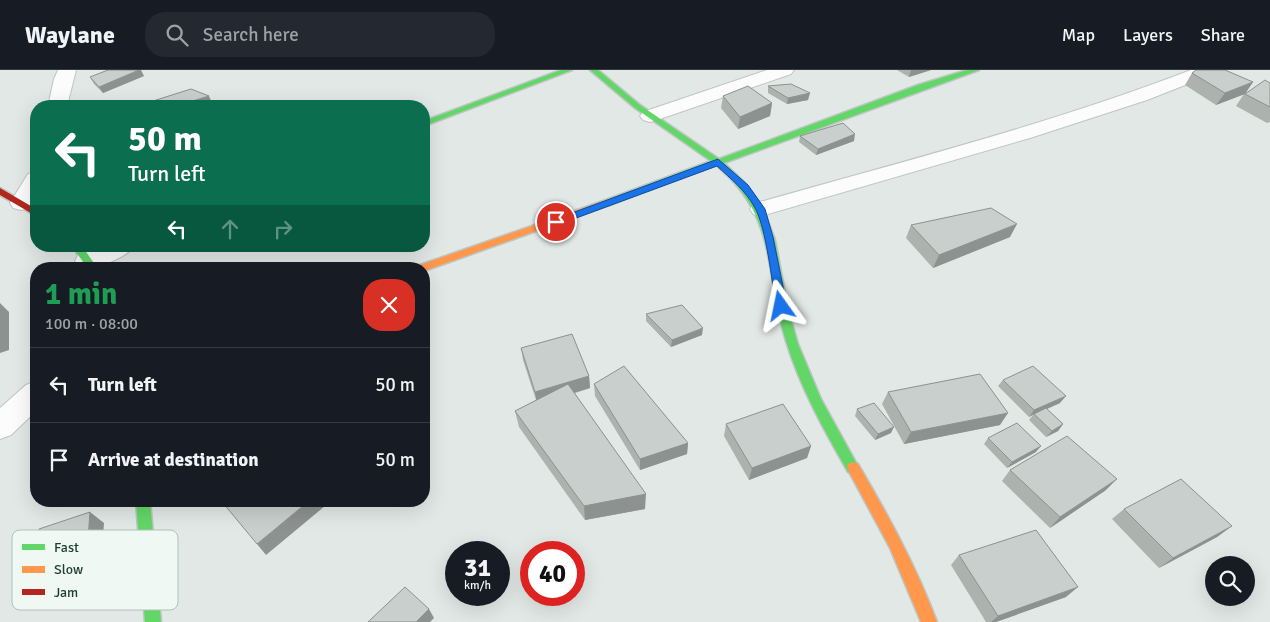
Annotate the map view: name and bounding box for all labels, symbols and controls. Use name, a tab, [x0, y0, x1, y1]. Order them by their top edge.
search box	[145, 12, 495, 57]
text: Waylane	[25, 20, 115, 50]
icon: search	[163, 21, 191, 49]
text: Search here	[203, 23, 299, 47]
text: Map	[1062, 24, 1095, 46]
text: Layers	[1123, 24, 1173, 46]
text: Share	[1201, 24, 1245, 46]
text: 50 m	[128, 117, 202, 160]
icon: left	[45, 120, 110, 185]
text: Turn left	[128, 160, 206, 187]
pin	[535, 201, 577, 243]
icon: arrive	[542, 208, 570, 236]
icon: left	[163, 215, 191, 243]
icon: ahead	[216, 215, 244, 243]
icon: right	[269, 215, 297, 243]
text: 1 min	[45, 276, 117, 313]
button: close	[363, 279, 415, 331]
position arrow	[754, 279, 806, 331]
text: 100 m · 08:00	[45, 314, 138, 334]
icon: left	[45, 371, 73, 399]
text: Turn left	[88, 373, 157, 397]
text: 50 m	[375, 373, 415, 397]
icon: arrive	[45, 446, 73, 474]
text: Arrive at destination	[88, 448, 259, 472]
text: 50 m	[375, 448, 415, 472]
legend	[12, 530, 178, 610]
text: Fast	[54, 539, 79, 556]
speed limit sign: 40	[520, 541, 585, 606]
text: 31	[464, 552, 491, 583]
map controls	[1205, 556, 1255, 606]
button: search	[1205, 556, 1255, 606]
text: Slow	[54, 561, 83, 578]
text: km/h	[464, 578, 491, 593]
text: Jam	[54, 584, 78, 601]

